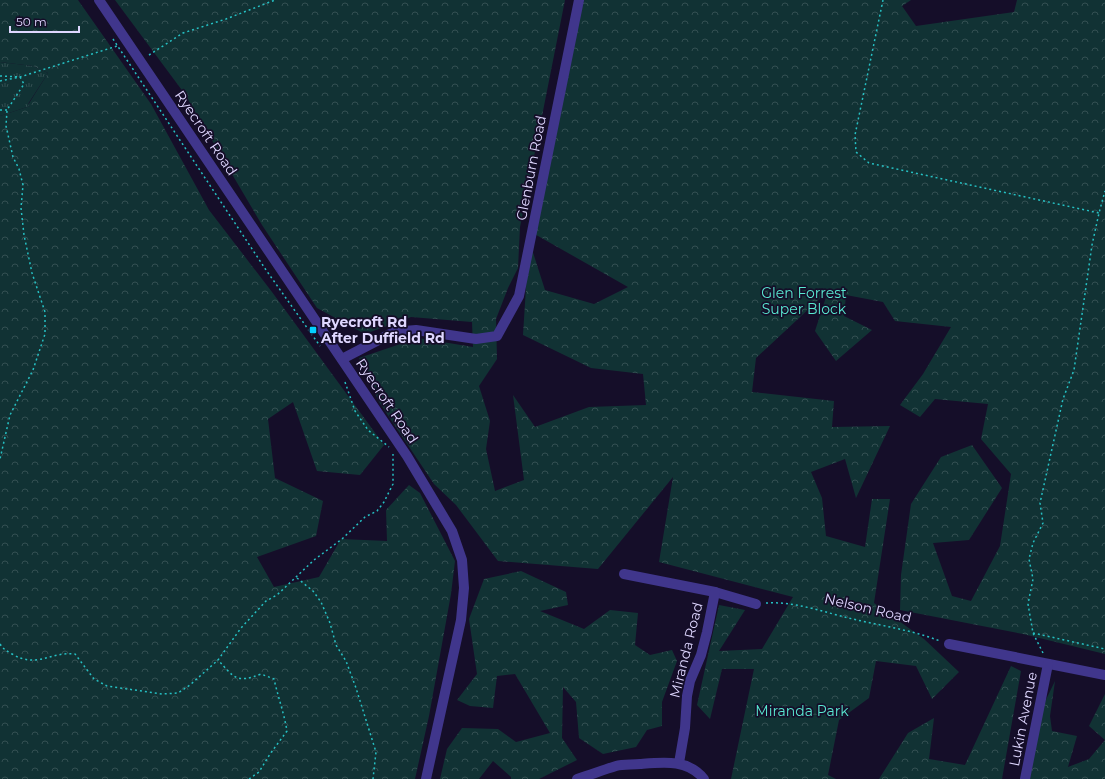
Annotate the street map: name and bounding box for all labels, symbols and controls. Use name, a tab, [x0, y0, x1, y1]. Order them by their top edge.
scale bar	[10, 8, 79, 34]
text: 50 m	[16, 14, 47, 29]
street label: Ryecroft Road	[171, 87, 241, 179]
street label: Glenburn Road	[512, 114, 550, 222]
park label: Glen Forrest Super Block	[761, 284, 847, 318]
place label: Ryecroft Rd After Duffield Rd	[320, 313, 445, 347]
marker: Ryecroft Rd After Duffield Rd	[308, 325, 318, 335]
street label: Ryecroft Road	[352, 355, 422, 447]
street label: Nelson Road	[823, 589, 913, 627]
street label: Miranda Road	[665, 600, 707, 700]
street label: Lukin Avenue	[1005, 670, 1041, 768]
park label: Miranda Park	[755, 702, 849, 720]

